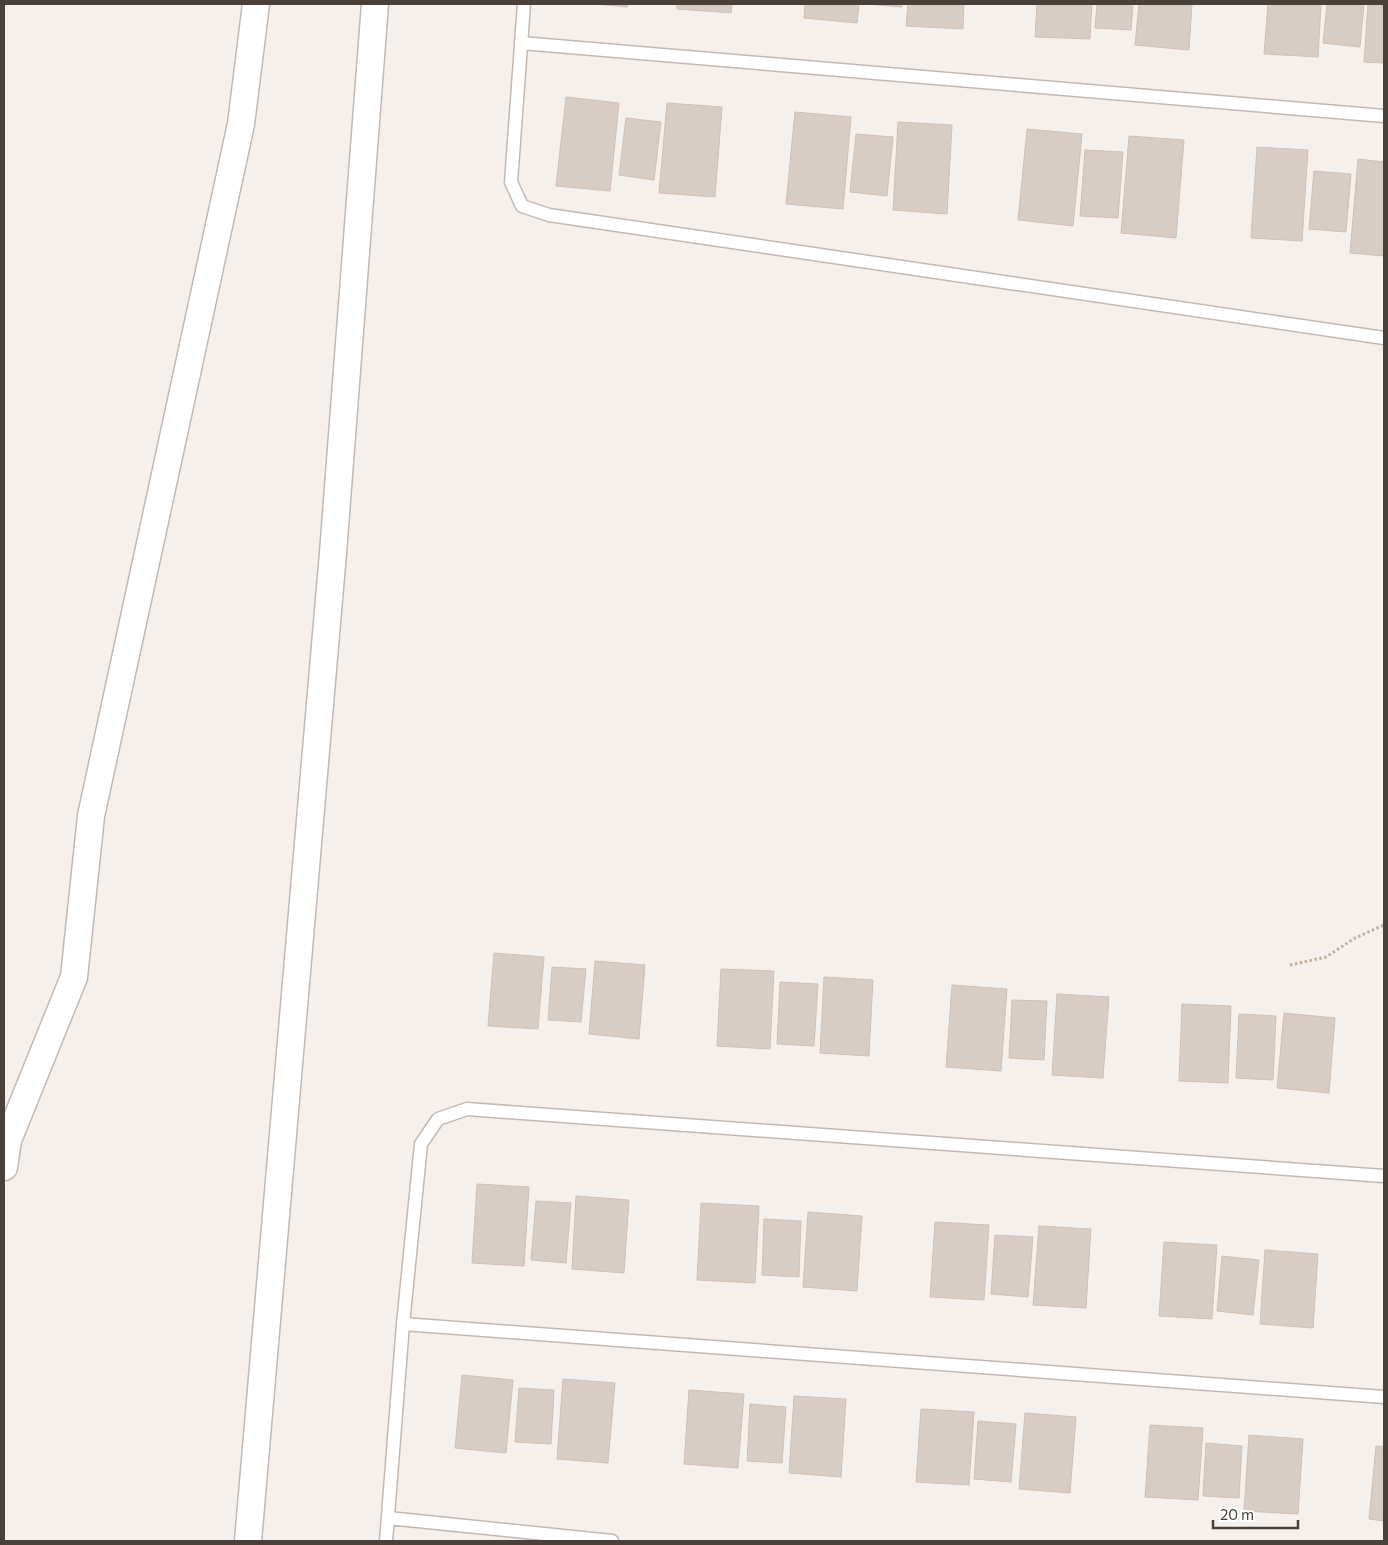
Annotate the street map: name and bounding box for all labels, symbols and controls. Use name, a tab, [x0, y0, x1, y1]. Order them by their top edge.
scale bar	[1213, 1498, 1298, 1530]
text: 20 m	[1220, 1505, 1254, 1523]

